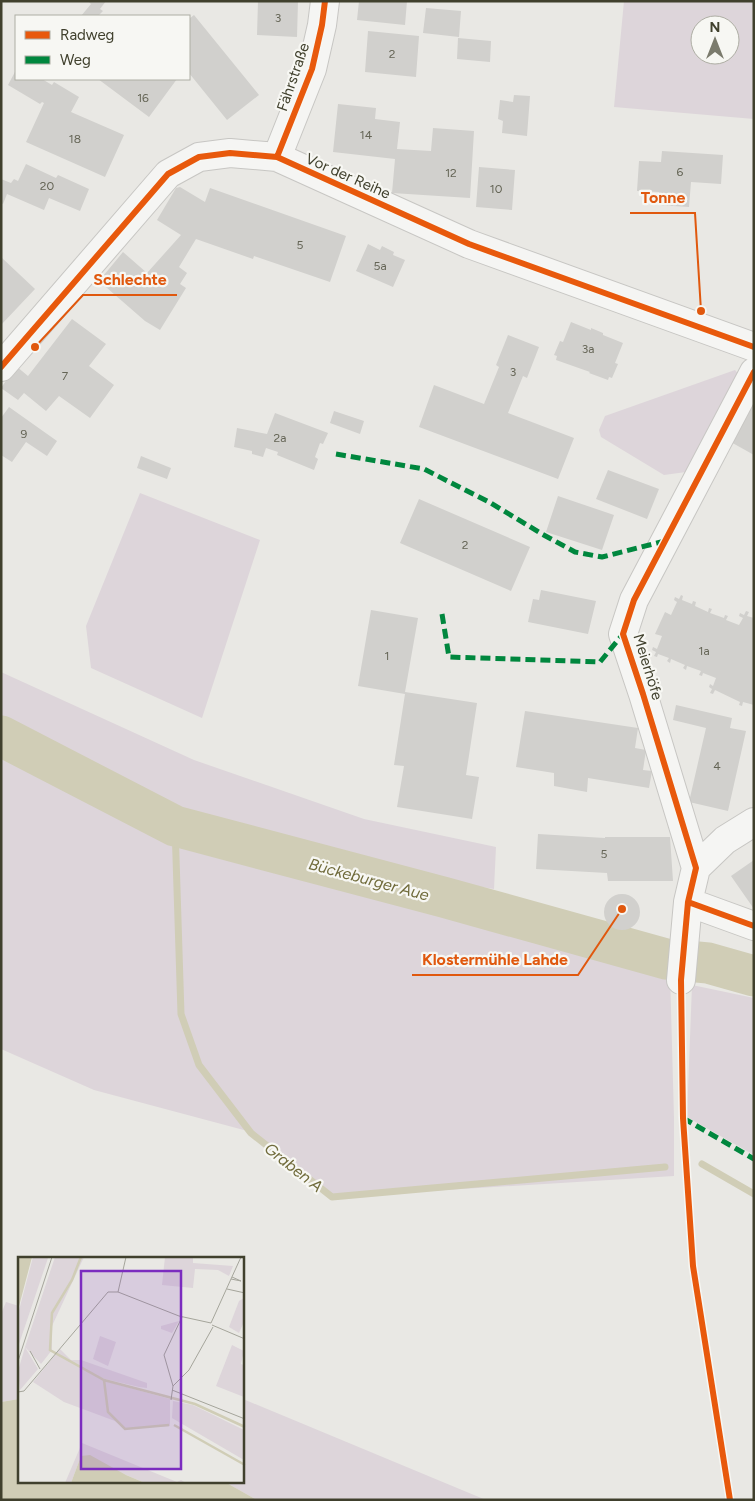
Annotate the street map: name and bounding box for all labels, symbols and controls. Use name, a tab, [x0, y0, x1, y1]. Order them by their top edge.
house number: 3	[275, 11, 281, 25]
legend	[15, 15, 190, 80]
north arrow	[690, 15, 740, 65]
text: N	[710, 19, 720, 36]
text: Radweg	[60, 26, 114, 44]
street label: Fährstraße	[273, 40, 313, 114]
house number: 2	[389, 47, 395, 61]
text: Weg	[60, 51, 91, 69]
house number: 16	[137, 91, 149, 105]
house number: 14	[360, 128, 373, 142]
house number: 18	[69, 132, 81, 146]
street label: Vor der Reihe	[303, 149, 393, 203]
house number: 6	[677, 165, 684, 179]
house number: 12	[445, 166, 457, 180]
house number: 20	[40, 179, 55, 193]
house number: 10	[490, 182, 503, 196]
callout: Tonne	[630, 182, 695, 213]
text: Tonne	[641, 188, 685, 207]
house number: 5	[297, 238, 304, 252]
house number: 5a	[373, 259, 387, 273]
callout: Schlechte	[83, 264, 177, 295]
text: Schlechte	[93, 270, 167, 289]
house number: 3a	[582, 342, 594, 356]
house number: 3	[510, 365, 516, 379]
house number: 7	[62, 369, 69, 383]
house number: 9	[21, 427, 28, 441]
house number: 2a	[274, 431, 286, 445]
house number: 2	[462, 538, 468, 552]
street label: Meierhöfe	[629, 632, 667, 702]
house number: 1a	[698, 644, 710, 658]
house number: 1	[385, 649, 389, 663]
house number: 4	[713, 759, 721, 773]
house number: 5	[601, 847, 608, 861]
water label: Bückeburger Aue	[307, 854, 431, 905]
callout: Klostermühle Lahde	[412, 944, 578, 975]
text: Klostermühle Lahde	[422, 950, 568, 969]
water label: Graben A	[261, 1139, 327, 1196]
inset map	[18, 1257, 244, 1484]

